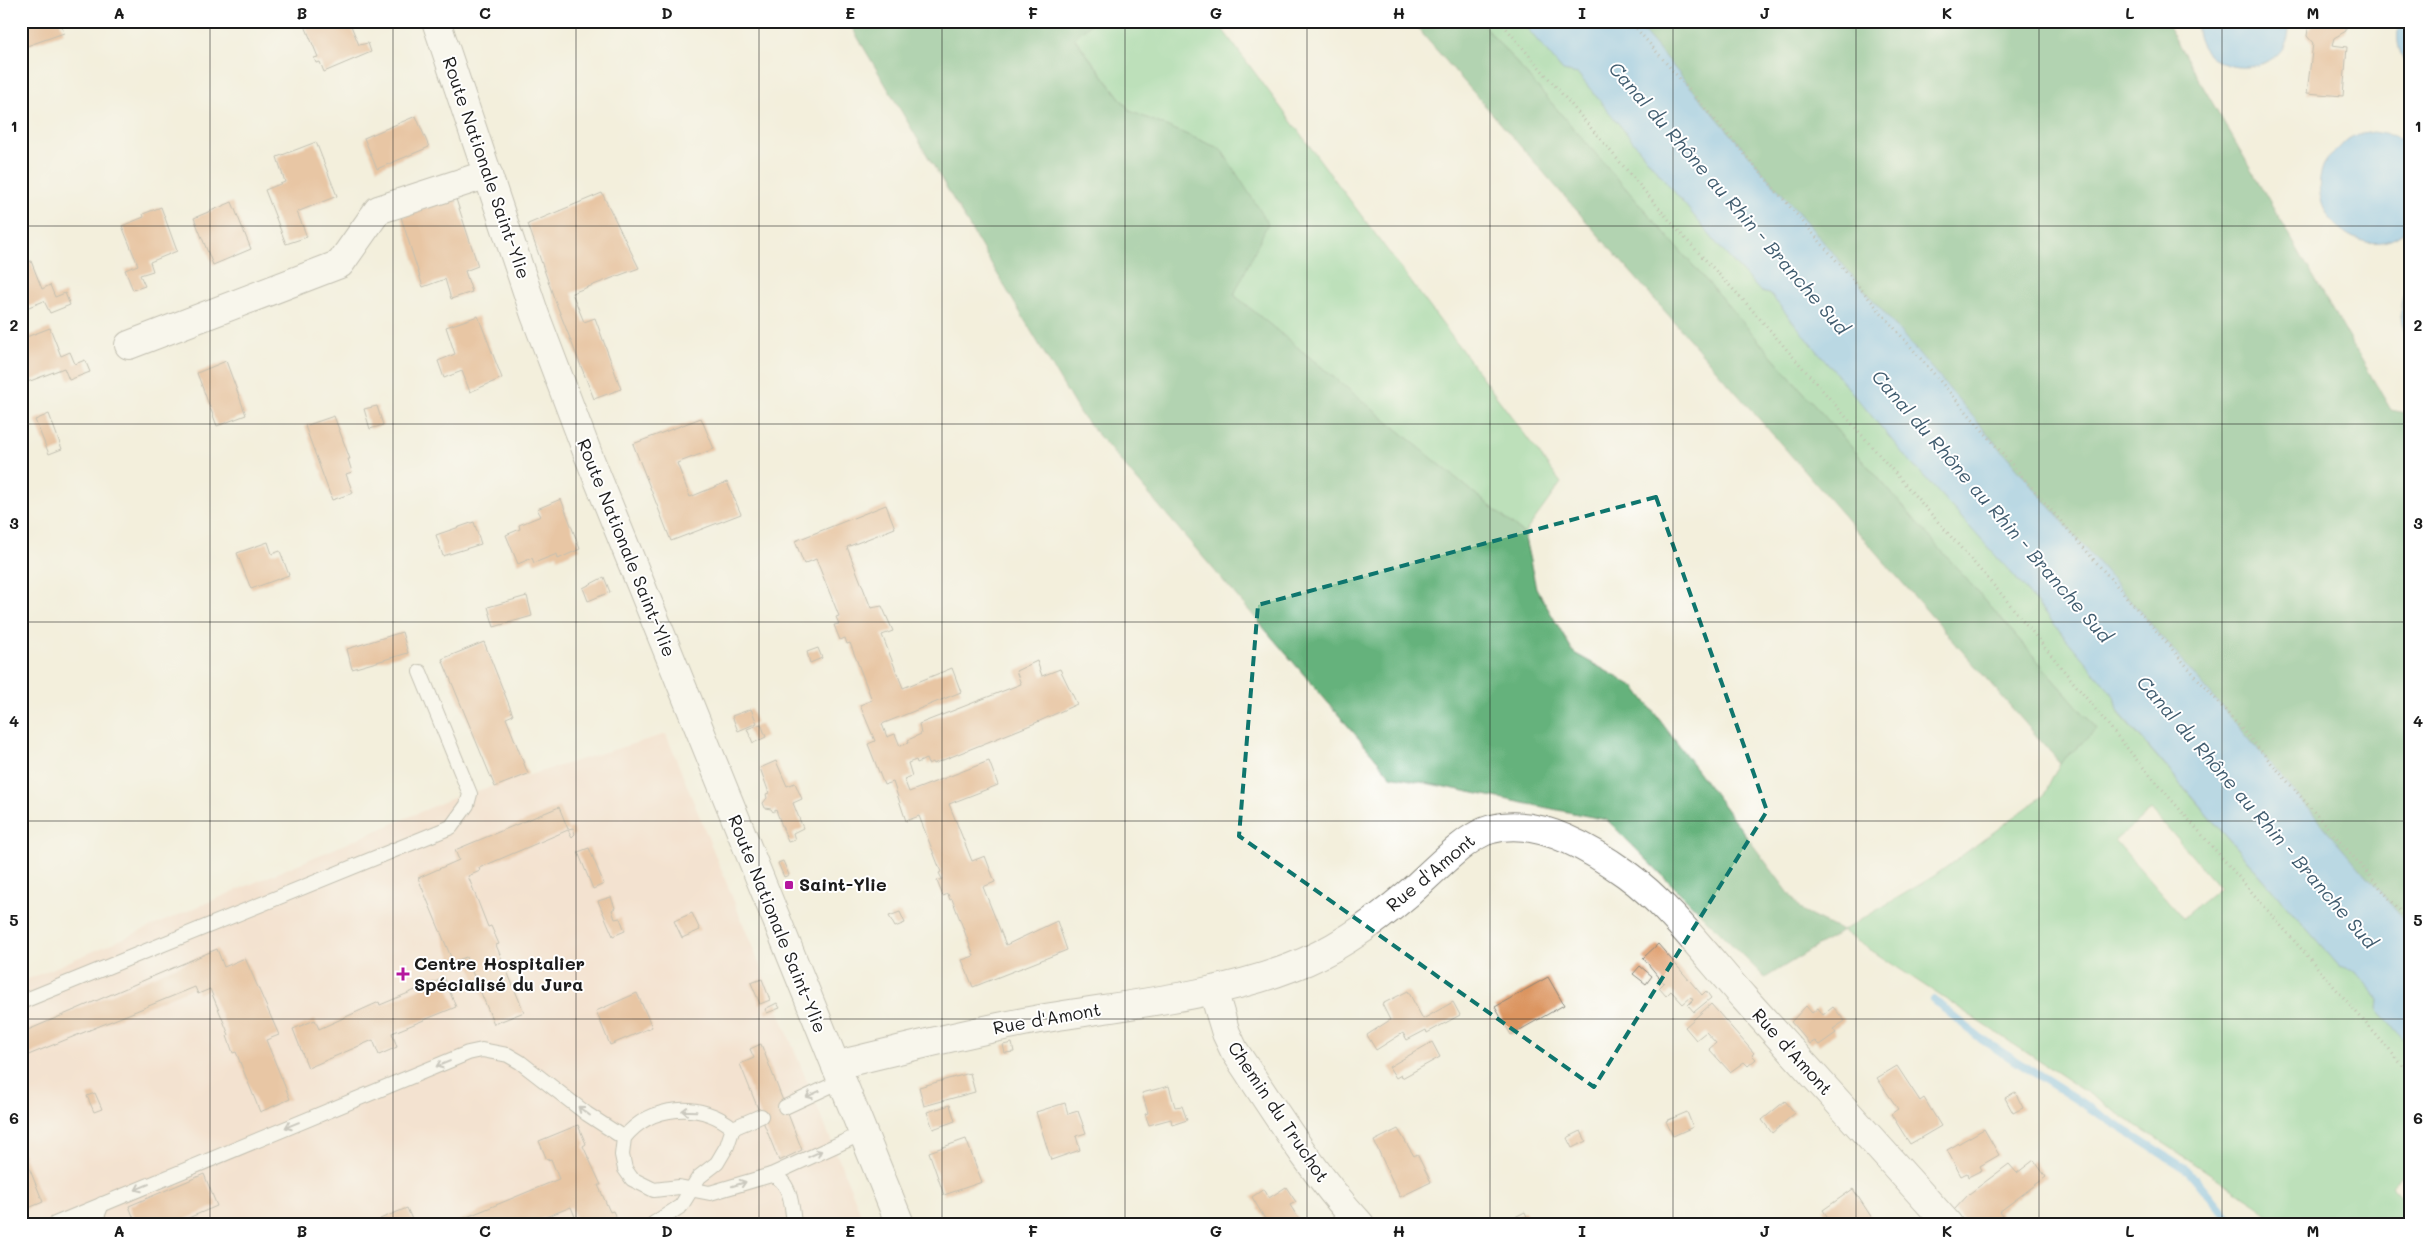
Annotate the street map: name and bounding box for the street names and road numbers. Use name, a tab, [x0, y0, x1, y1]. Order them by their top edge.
street label: Route Nationale Saint-Ylie	[438, 53, 536, 282]
street label: Route Nationale Saint-Ylie	[572, 435, 682, 660]
street label: Route Nationale Saint-Ylie	[723, 811, 833, 1036]
street label: Rue d'Amont	[1381, 828, 1480, 916]
street label: Rue d'Amont	[991, 997, 1103, 1039]
street label: Rue d'Amont	[1747, 1003, 1838, 1100]
street label: Chemin du Truchot	[1223, 1036, 1335, 1187]

